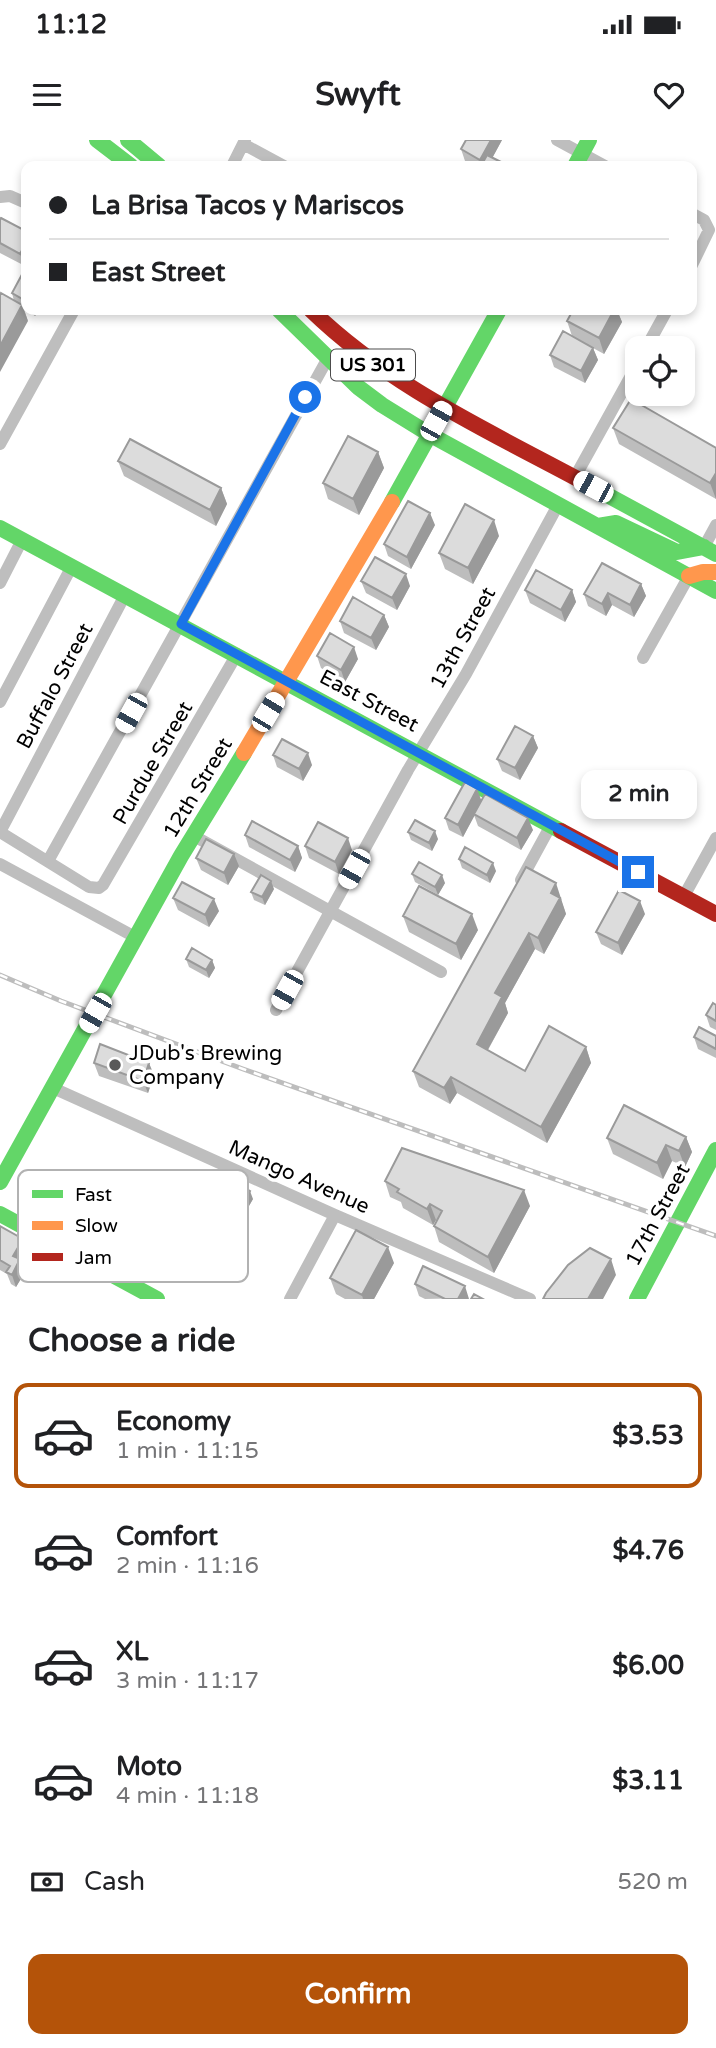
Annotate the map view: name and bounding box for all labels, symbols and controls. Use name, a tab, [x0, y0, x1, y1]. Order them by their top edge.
text: 11:12	[35, 9, 107, 40]
icon: menu	[28, 76, 66, 114]
text: Swyft	[315, 76, 401, 114]
icon: heart	[650, 76, 688, 114]
text: La Brisa Tacos y Mariscos	[91, 190, 404, 221]
text: East Street	[91, 257, 225, 288]
map controls	[625, 336, 695, 406]
button: locate	[625, 336, 695, 406]
road number: US 301	[331, 350, 415, 381]
route start	[289, 381, 321, 413]
car	[417, 398, 456, 444]
car	[570, 468, 617, 506]
street label: 13th Street	[425, 583, 501, 693]
street label: Buffalo Street	[11, 619, 99, 753]
street label: East Street	[315, 664, 423, 738]
car	[249, 689, 288, 735]
car	[112, 690, 151, 736]
street label: Purdue Street	[108, 697, 198, 829]
street label: 12th Street	[158, 733, 238, 843]
callout: 2 min	[580, 770, 696, 820]
text: 2 min	[608, 780, 670, 808]
car	[335, 846, 374, 892]
route end	[622, 856, 654, 888]
car	[268, 967, 307, 1013]
car	[76, 990, 115, 1036]
place label: JDub's Brewing Company	[129, 1041, 282, 1090]
marker: JDub's Brewing Company	[107, 1057, 123, 1073]
street label: Mango Avenue	[225, 1135, 373, 1219]
street label: 17th Street	[621, 1159, 695, 1271]
legend	[18, 1170, 248, 1282]
text: Fast	[75, 1184, 112, 1206]
text: Slow	[75, 1215, 118, 1237]
text: Jam	[75, 1247, 112, 1269]
text: Choose a ride	[28, 1322, 235, 1360]
icon: car	[32, 1404, 95, 1467]
text: Economy	[116, 1406, 231, 1437]
text: $3.53	[612, 1420, 684, 1451]
text: 1 min · 11:15	[116, 1437, 259, 1465]
icon: car	[32, 1519, 95, 1582]
text: Comfort	[116, 1521, 218, 1552]
text: $4.76	[612, 1535, 684, 1566]
text: 2 min · 11:16	[116, 1552, 259, 1580]
icon: car	[32, 1634, 95, 1697]
text: XL	[116, 1636, 148, 1667]
text: $6.00	[612, 1650, 684, 1681]
text: 3 min · 11:17	[116, 1667, 259, 1695]
icon: car	[32, 1749, 95, 1812]
text: Moto	[116, 1751, 182, 1782]
text: $3.11	[612, 1765, 684, 1796]
text: 4 min · 11:18	[116, 1782, 259, 1810]
icon: cash	[28, 1863, 66, 1901]
text: Cash	[84, 1866, 145, 1897]
text: 520 m	[618, 1868, 688, 1896]
button: Confirm	[28, 1954, 688, 2034]

